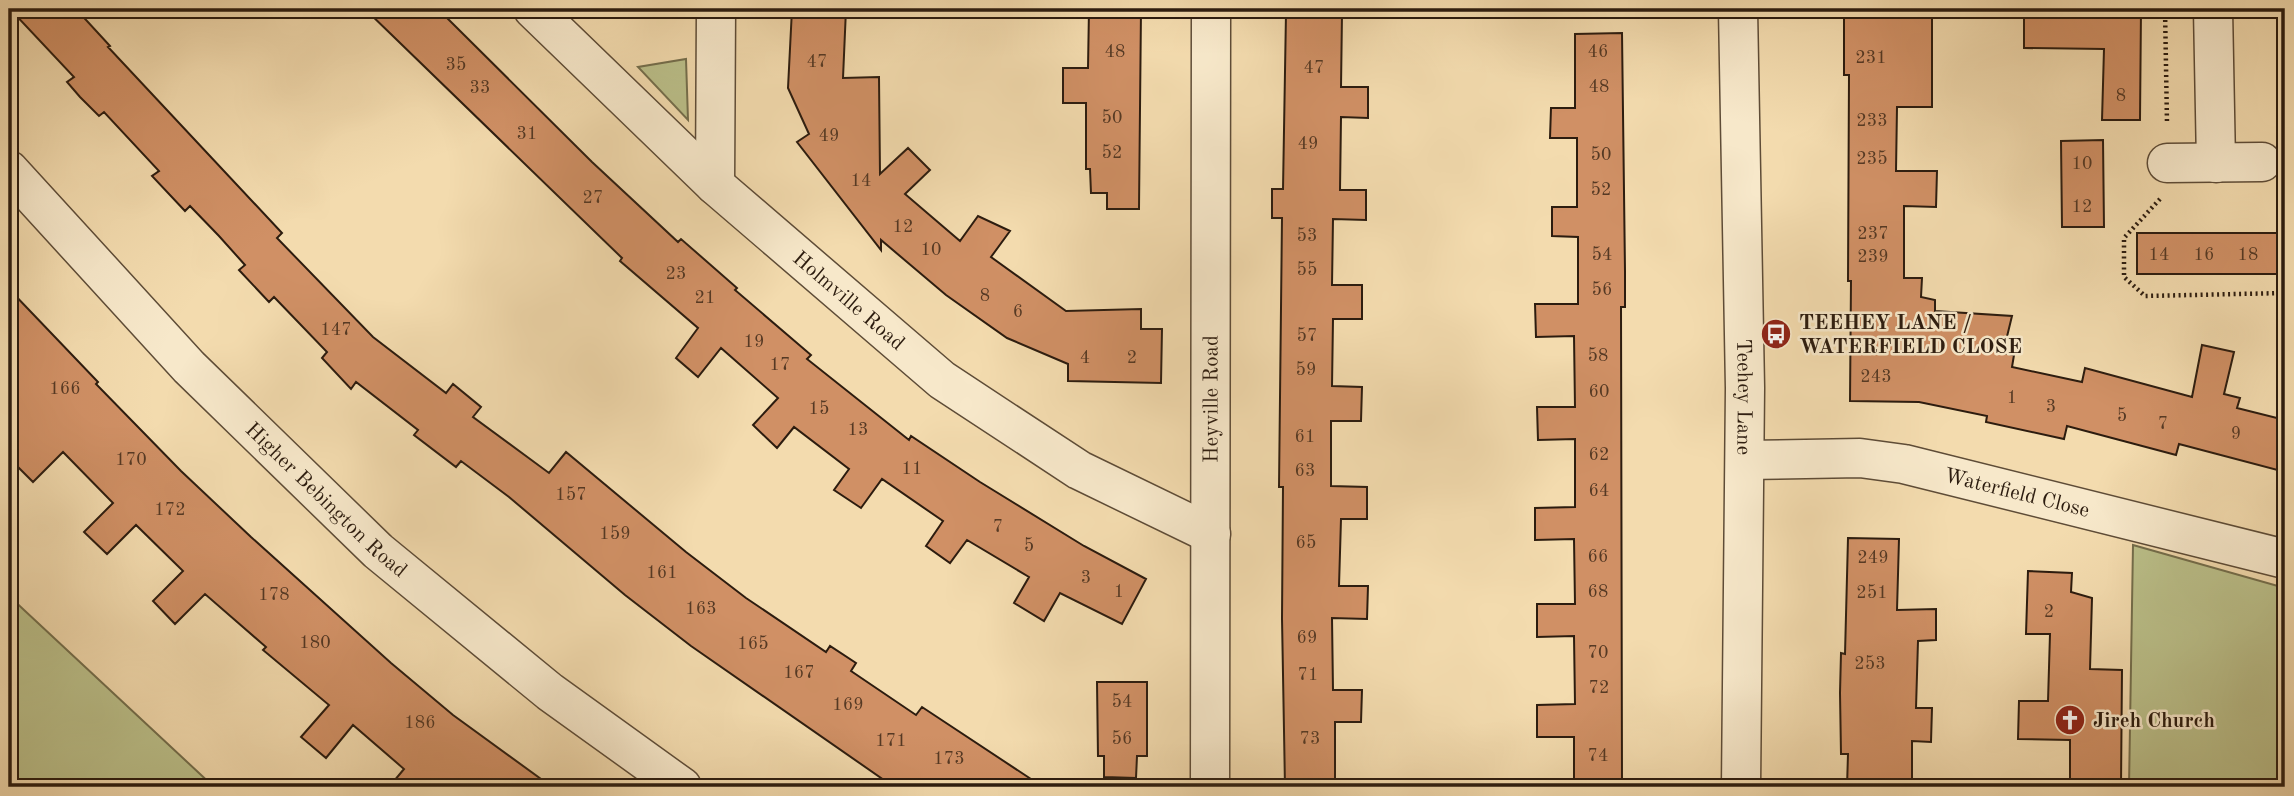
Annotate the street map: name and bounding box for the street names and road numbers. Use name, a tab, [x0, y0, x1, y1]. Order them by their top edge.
street label: Holmville Road	[788, 248, 908, 355]
street label: Heyville Road	[1201, 335, 1223, 463]
street label: Teehey Lane	[1732, 339, 1754, 455]
street label: Higher Bebington Road	[241, 419, 410, 582]
street label: Waterfield Close	[1942, 465, 2092, 522]

